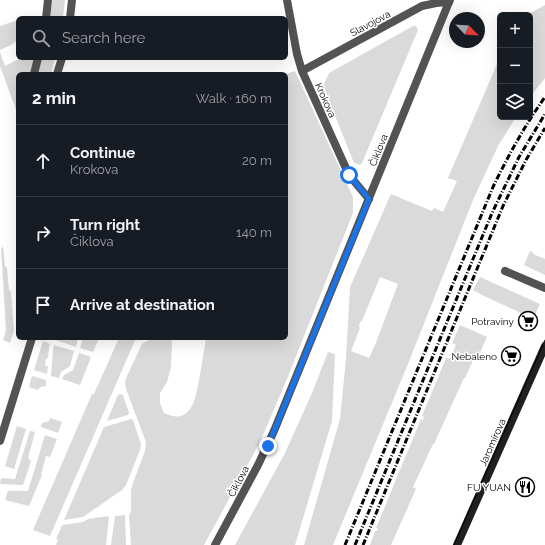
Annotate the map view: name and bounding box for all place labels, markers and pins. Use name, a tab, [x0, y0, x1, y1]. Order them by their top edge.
supermarket icon: Potraviny	[517, 310, 539, 332]
place label: Potraviny	[471, 316, 515, 327]
supermarket icon: Nebaleno	[500, 345, 522, 367]
place label: Nebaleno	[452, 351, 497, 362]
restaurant icon: FU YUAN	[514, 476, 536, 498]
place label: FU YUAN	[467, 482, 511, 493]

